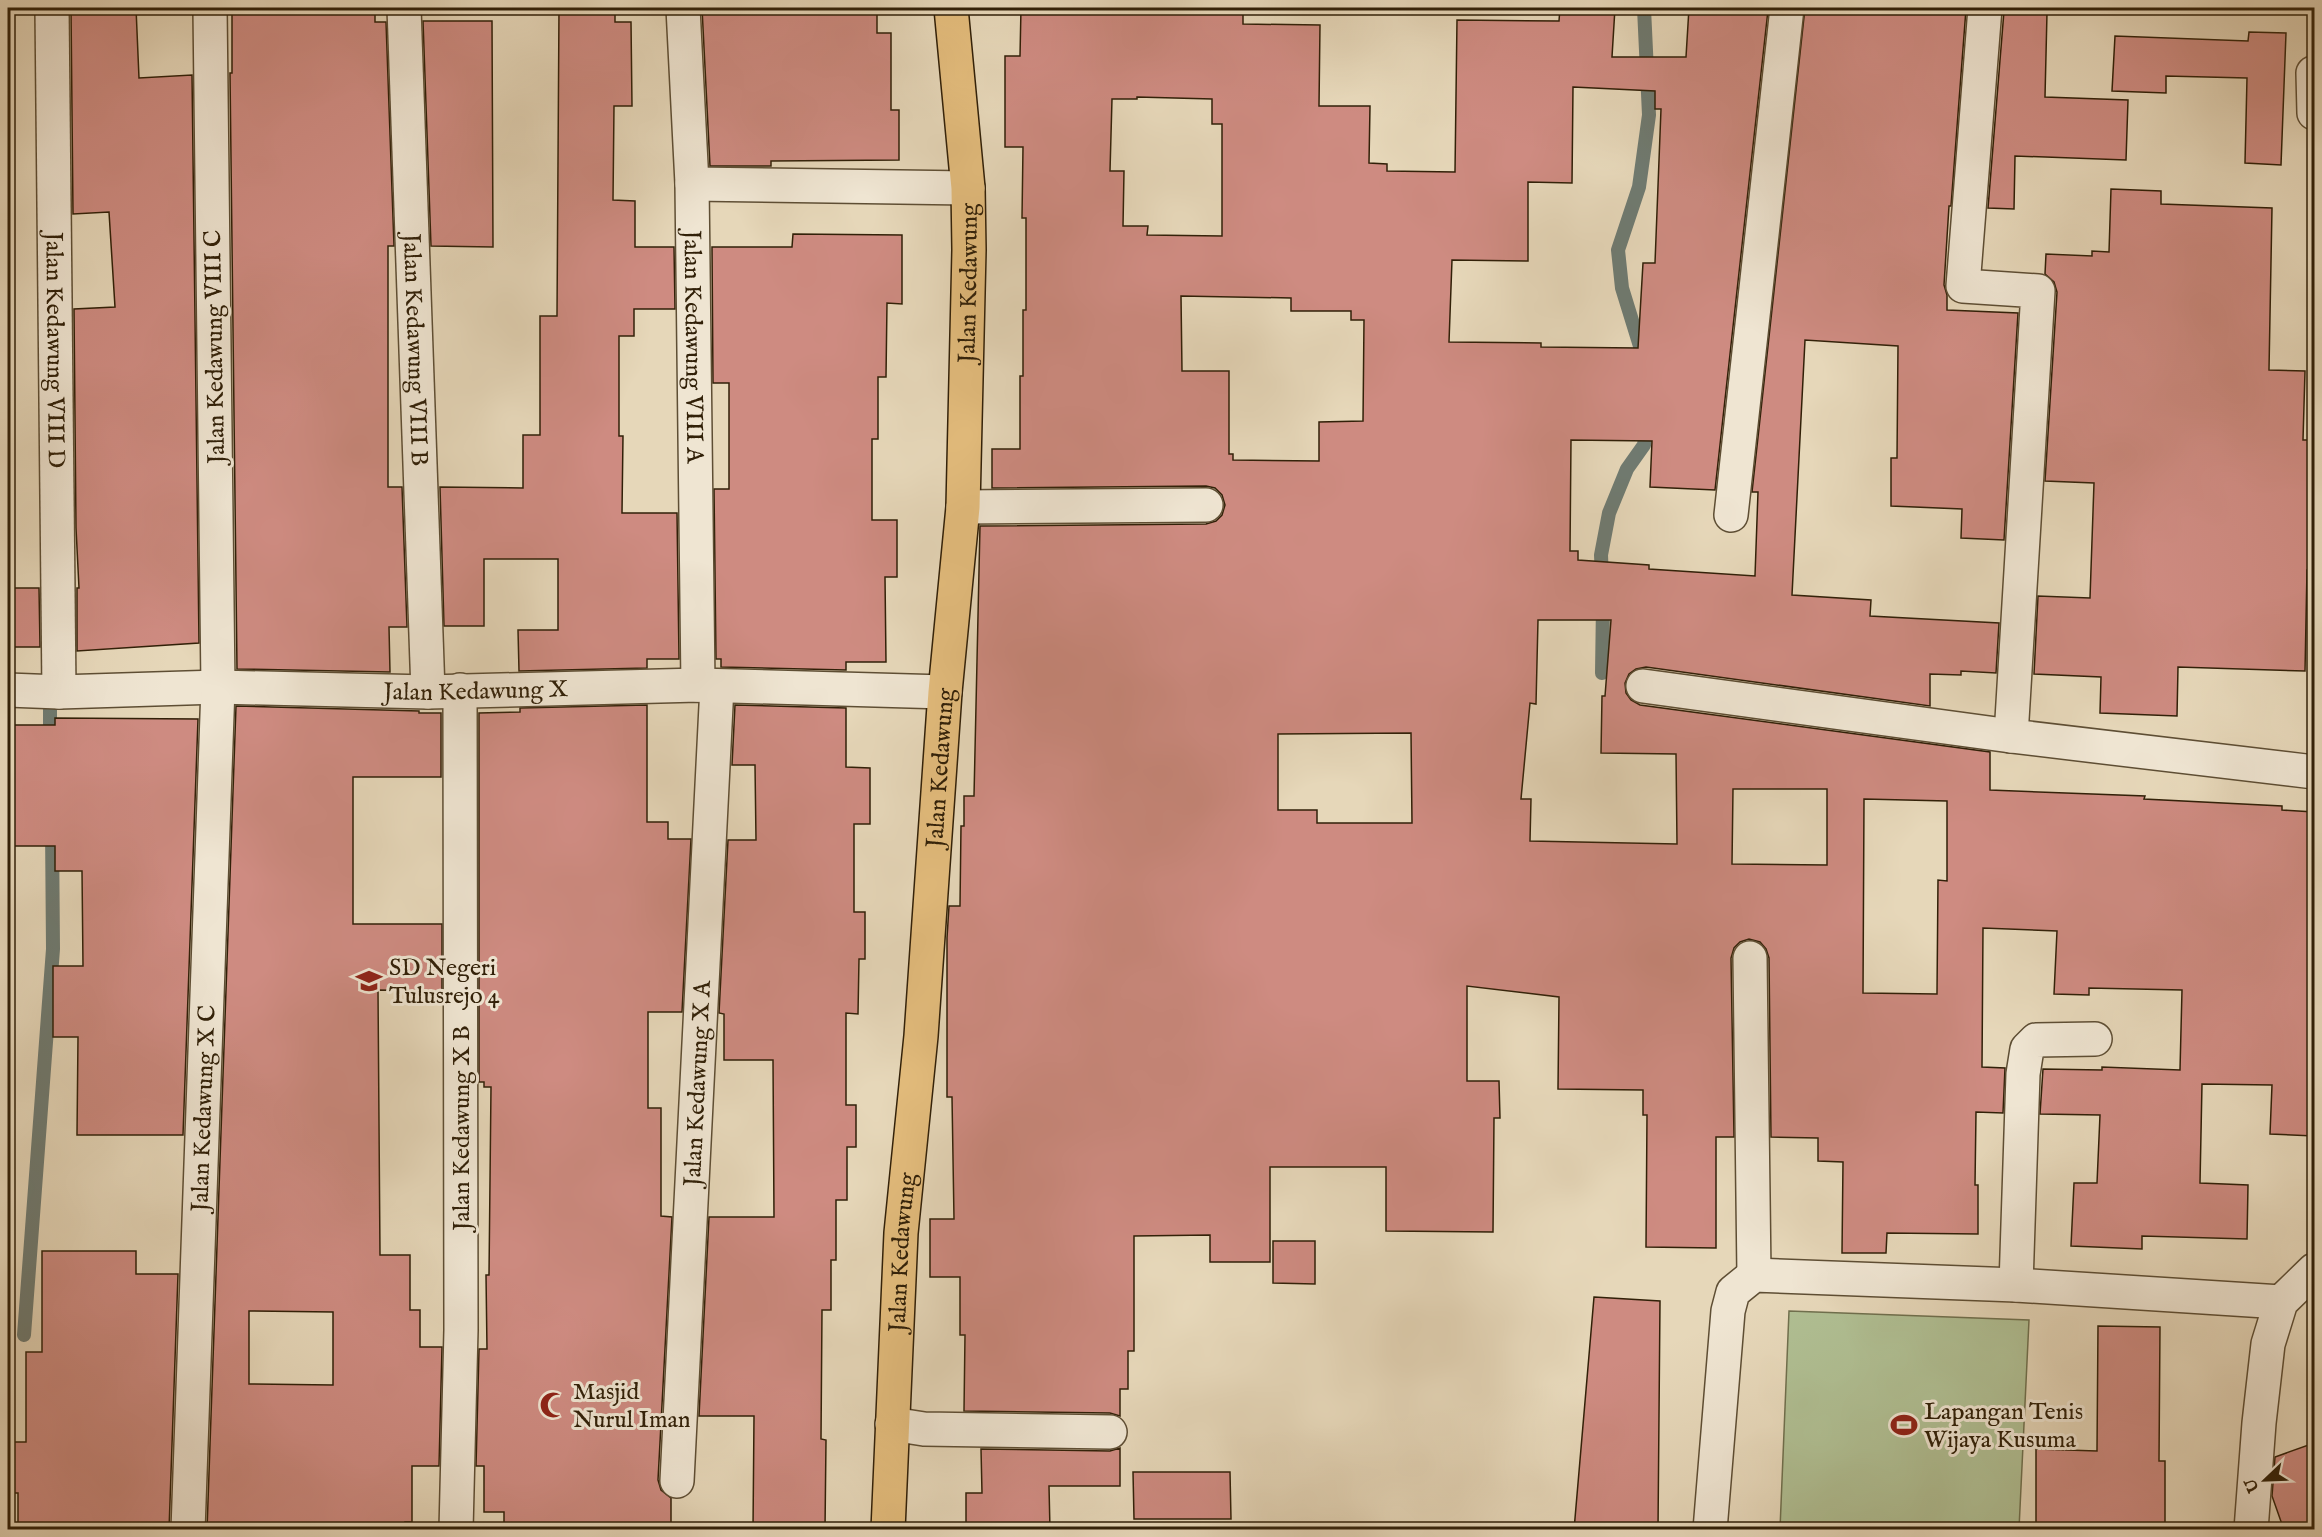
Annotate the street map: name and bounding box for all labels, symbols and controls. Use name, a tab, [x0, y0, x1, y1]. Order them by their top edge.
street label: Jalan Kedawung	[952, 202, 986, 366]
street label: Jalan Kedawung VIII A	[676, 227, 709, 464]
street label: Jalan Kedawung VIII D	[37, 229, 71, 468]
street label: Jalan Kedawung VIII C	[198, 230, 233, 467]
street label: Jalan Kedawung VIII B	[395, 230, 434, 467]
street label: Jalan Kedawung X	[380, 674, 569, 709]
street label: Jalan Kedawung	[920, 686, 962, 852]
place label: SD Negeri Tulusrejo 4	[389, 953, 500, 1012]
school or university icon: SD Negeri Tulusrejo 4	[354, 966, 384, 996]
street label: Jalan Kedawung X A	[678, 979, 719, 1190]
street label: Jalan Kedawung X C	[185, 1004, 224, 1215]
street label: Jalan Kedawung X B	[447, 1025, 478, 1234]
street label: Jalan Kedawung	[883, 1170, 924, 1336]
place label: Masjid Nurul Iman	[573, 1377, 691, 1436]
mosque icon: Masjid Nurul Iman	[538, 1390, 568, 1420]
place label: Lapangan Tenis Wijaya Kusuma	[1924, 1397, 2083, 1456]
sports icon: Lapangan Tenis Wijaya Kusuma	[1889, 1410, 1919, 1440]
north arrow	[2235, 1450, 2295, 1510]
text: U	[2241, 1475, 2265, 1496]

